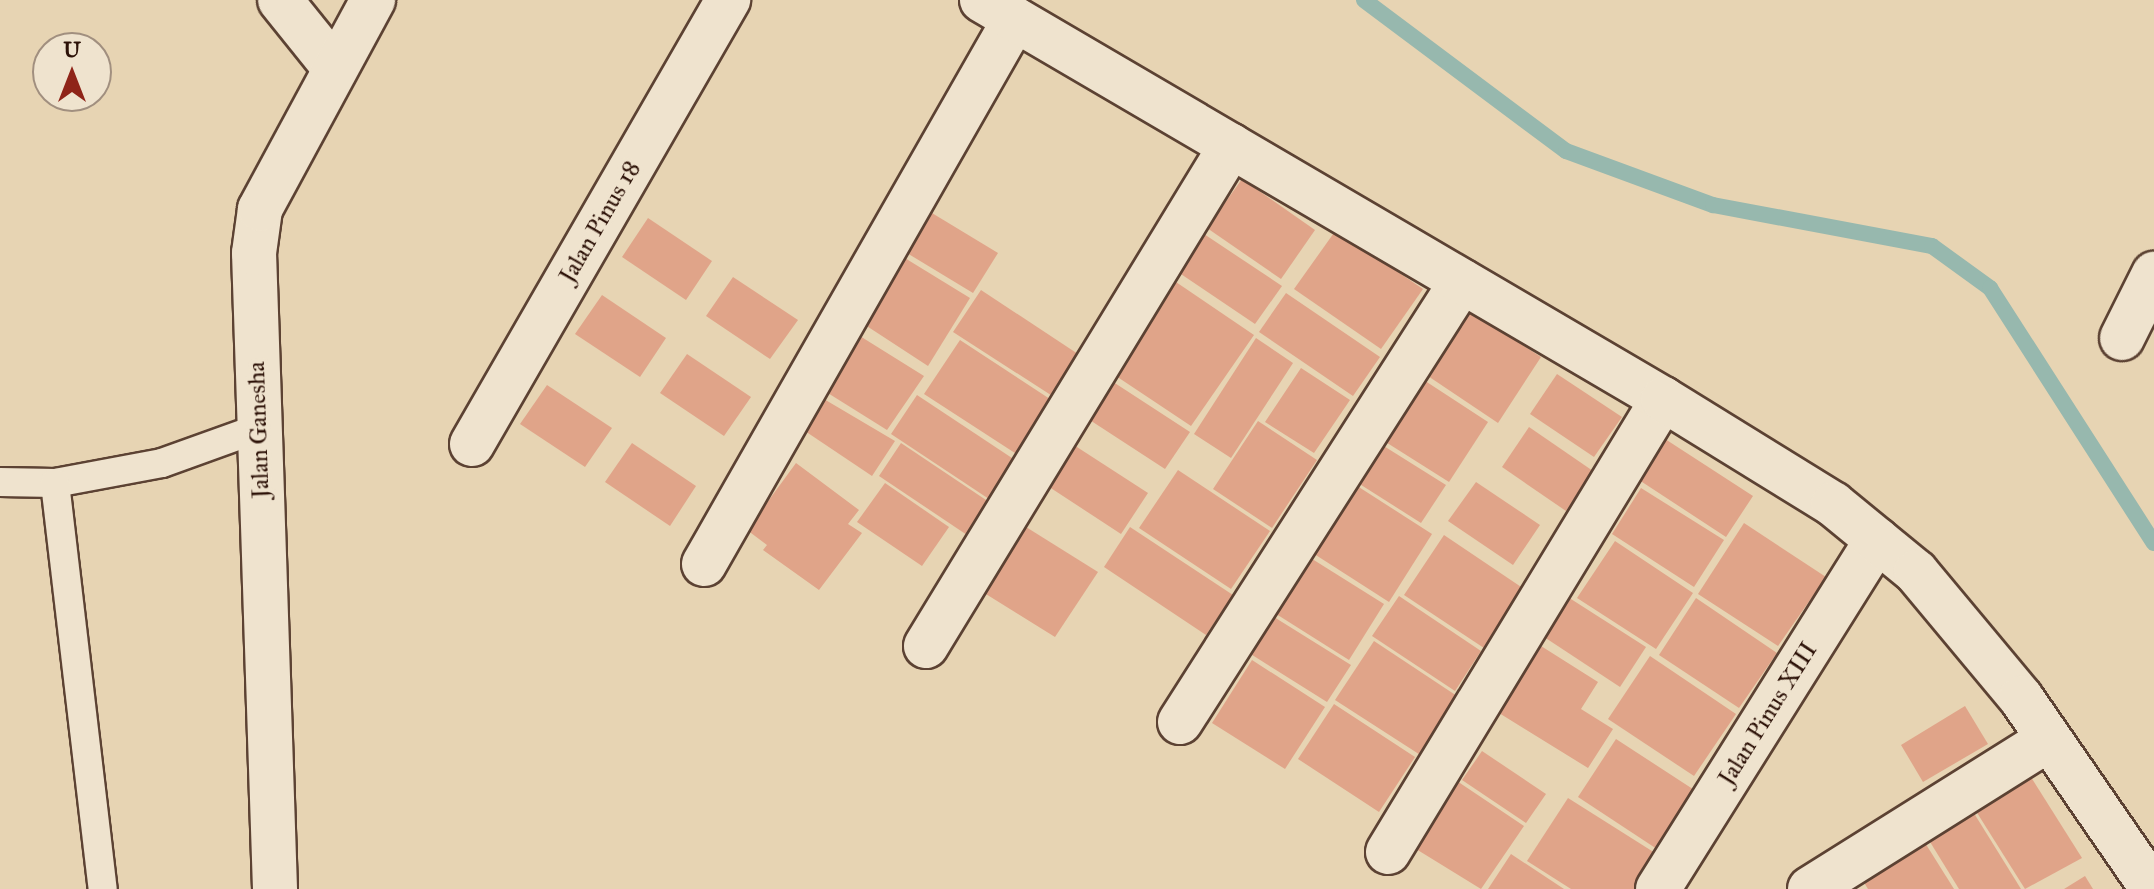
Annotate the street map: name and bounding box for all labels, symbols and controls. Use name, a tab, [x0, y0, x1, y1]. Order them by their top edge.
north arrow	[32, 32, 112, 112]
text: U	[63, 36, 81, 63]
street label: Jalan Pinus 18	[553, 156, 647, 288]
street label: Jalan Ganesha	[242, 361, 276, 499]
street label: Jalan Pinus XIII	[1712, 637, 1824, 791]

